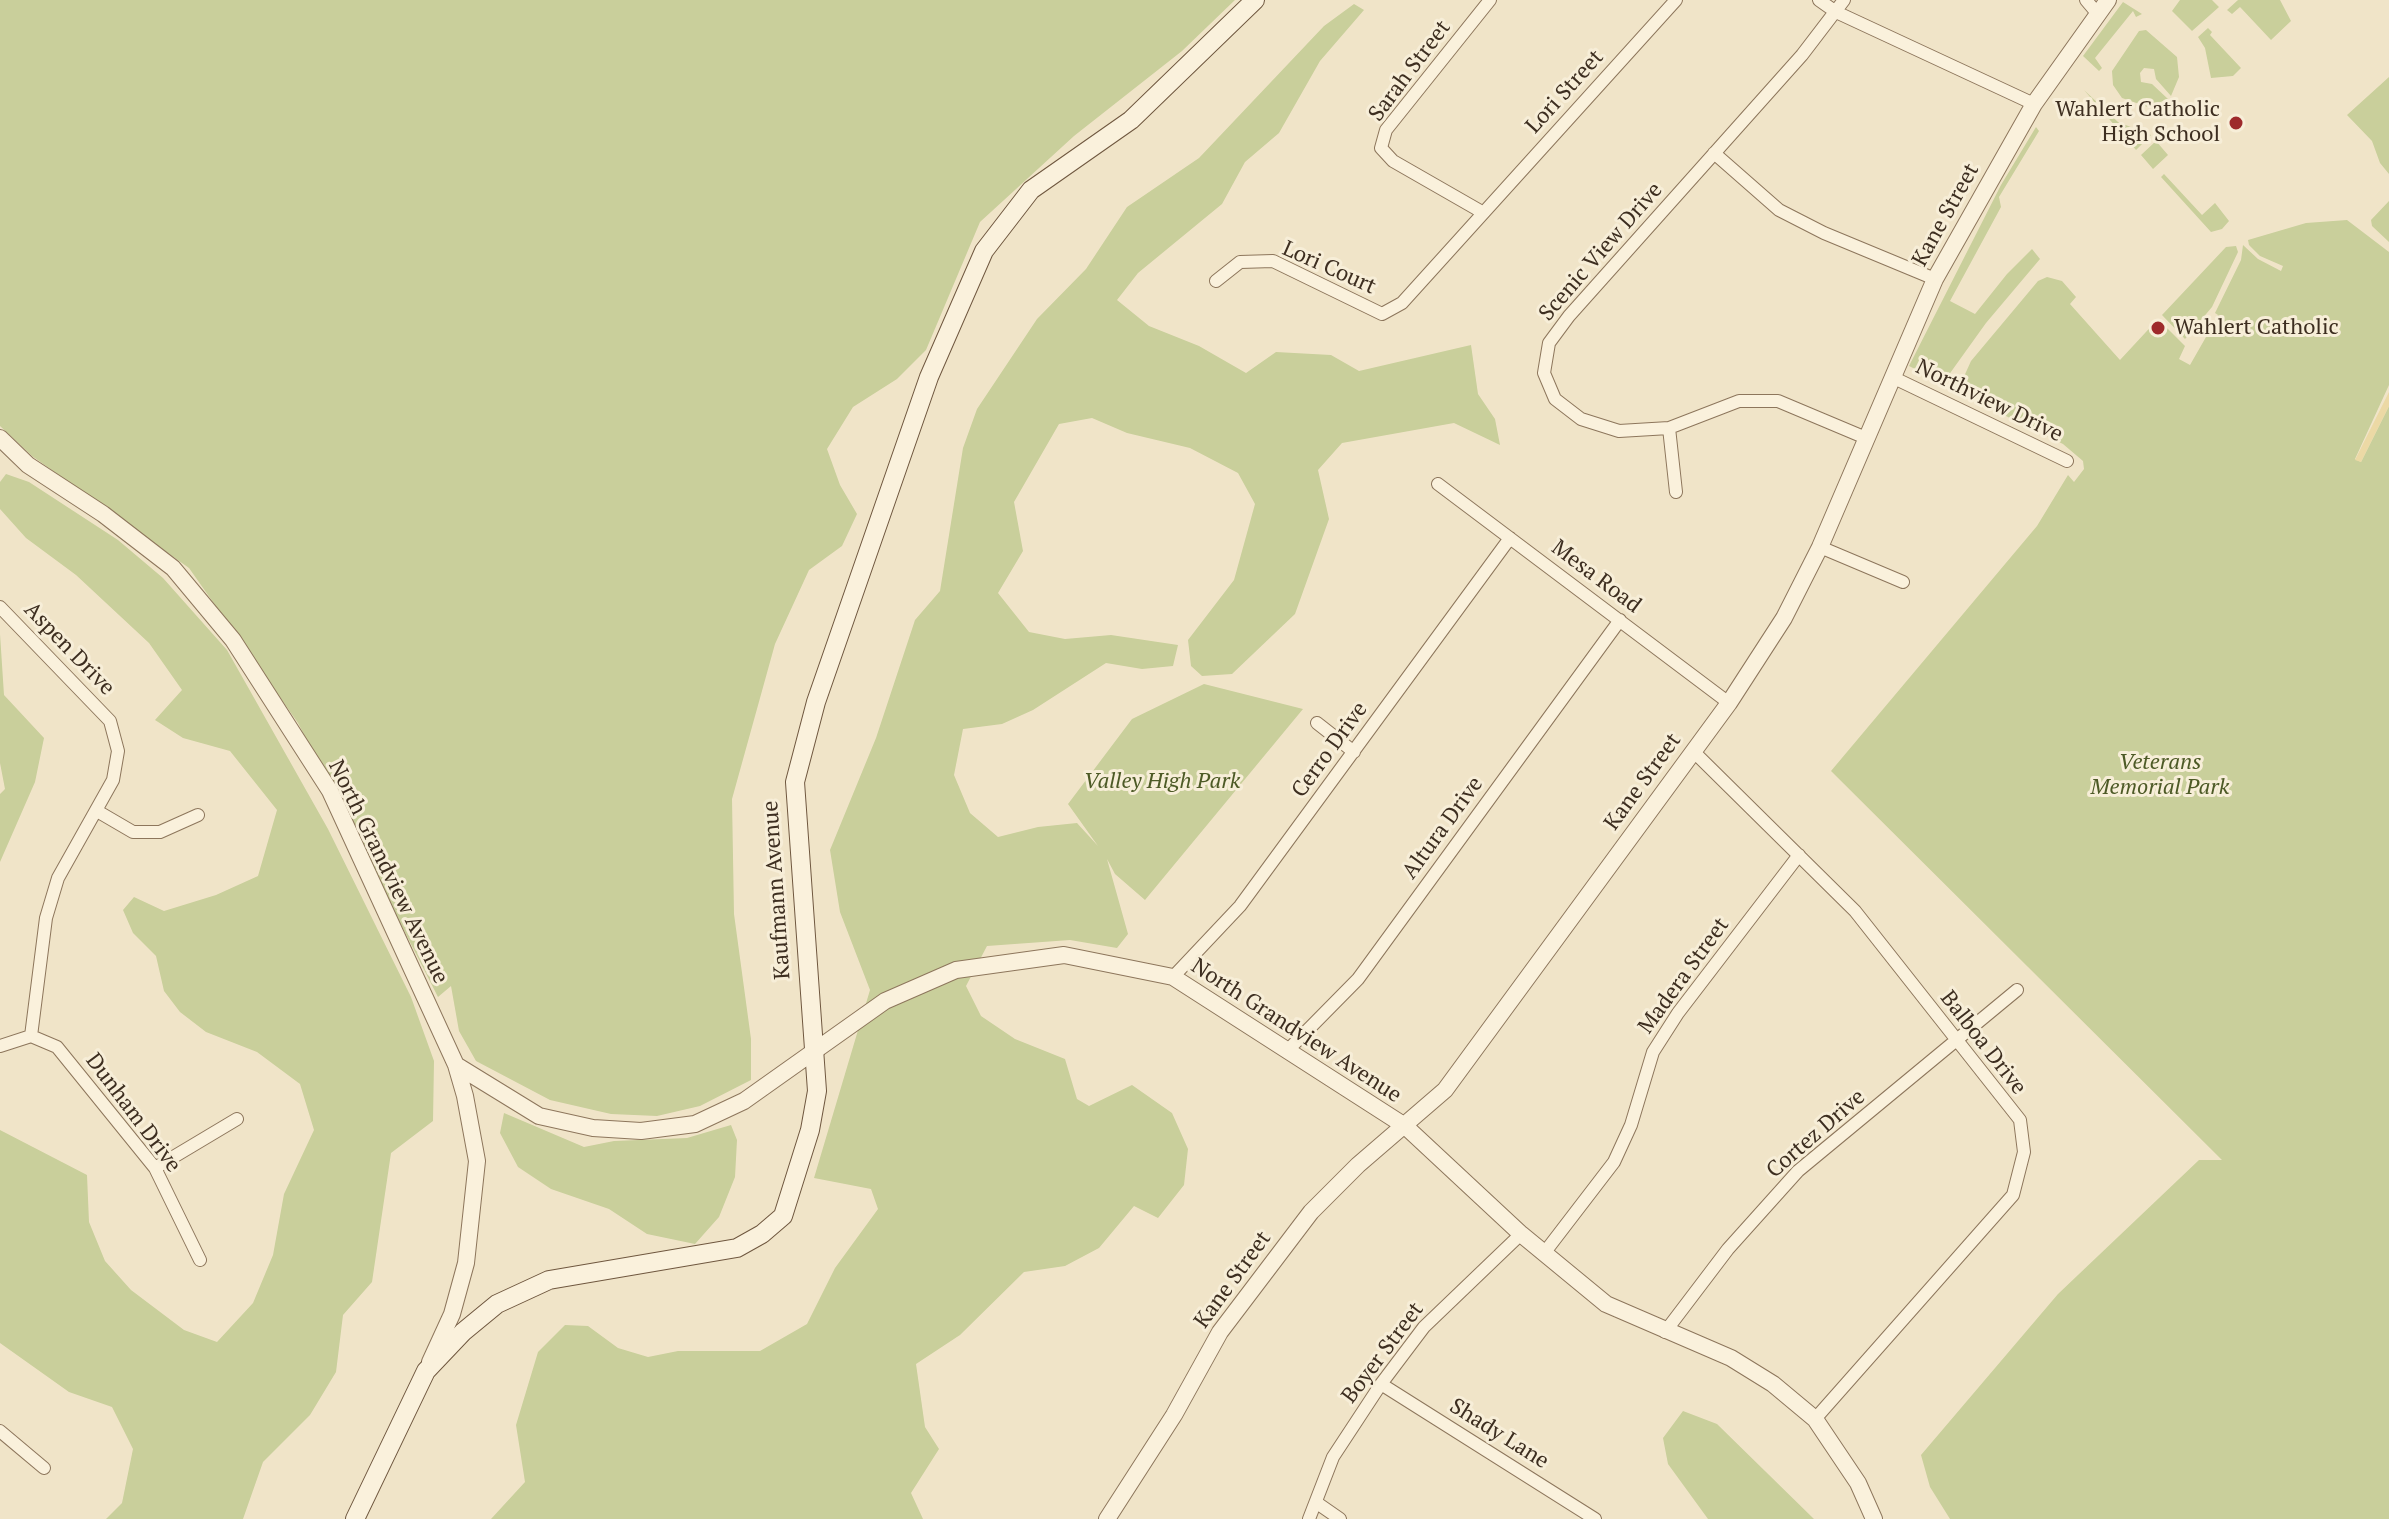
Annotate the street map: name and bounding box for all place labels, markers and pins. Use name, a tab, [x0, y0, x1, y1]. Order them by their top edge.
place label: Wahlert Catholic High School	[2055, 97, 2220, 148]
marker: Wahlert Catholic High School	[2227, 114, 2245, 132]
place label: Wahlert Catholic	[2174, 315, 2339, 341]
marker: Wahlert Catholic	[2149, 319, 2167, 337]

